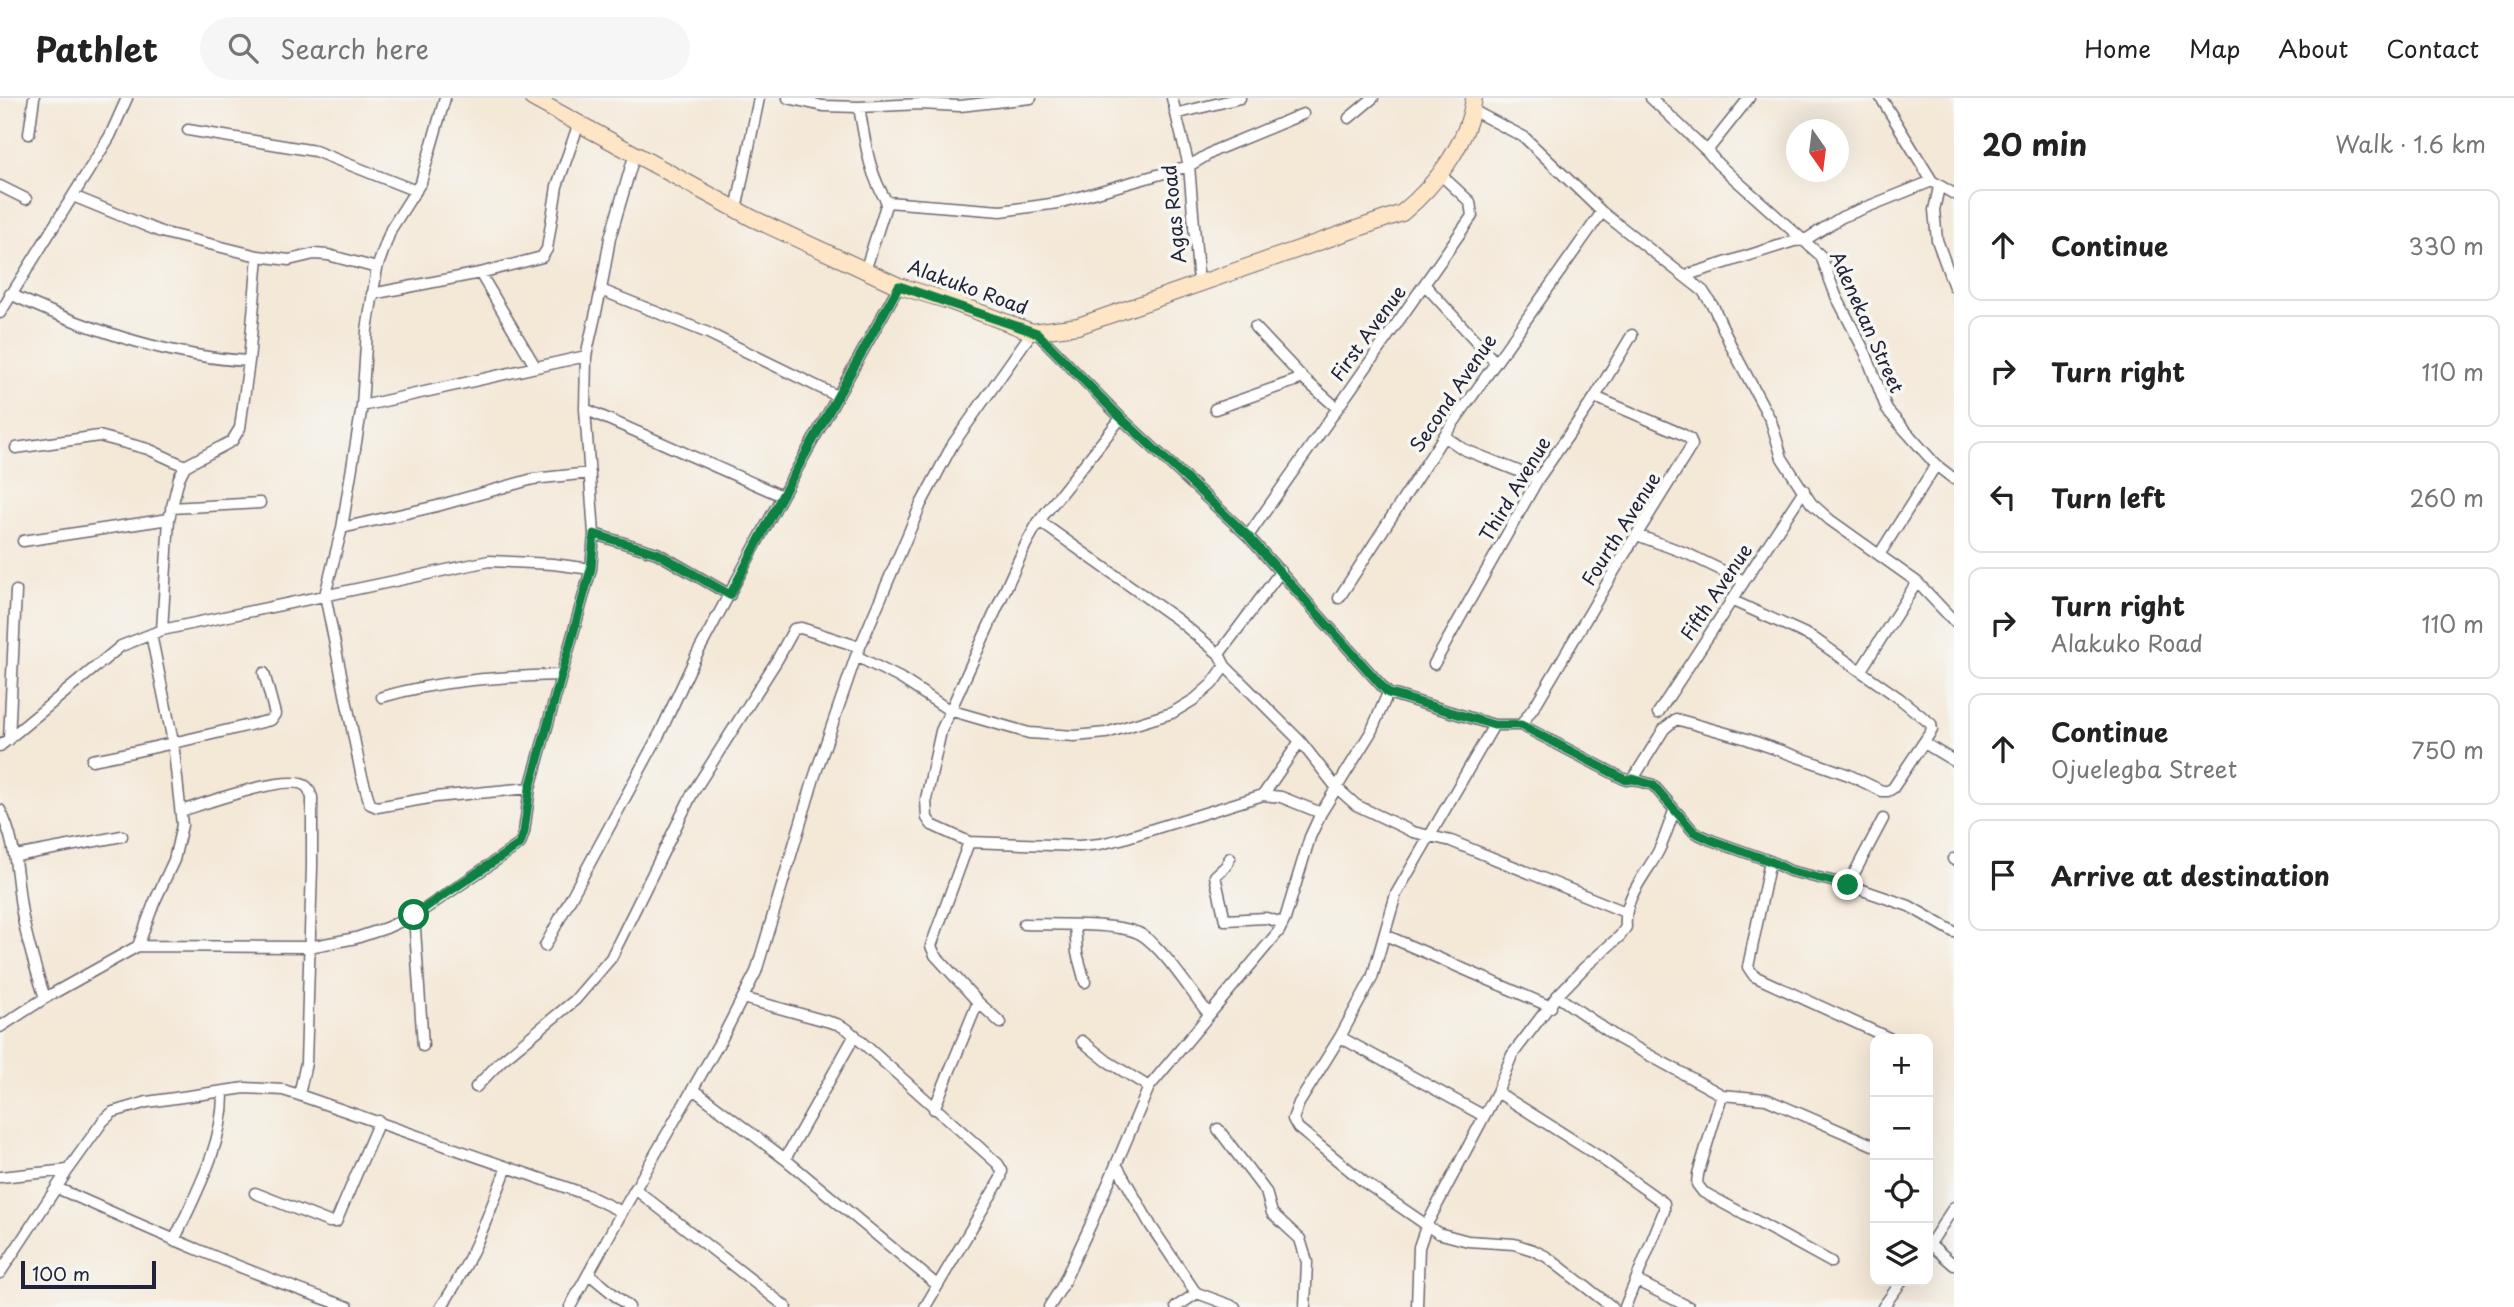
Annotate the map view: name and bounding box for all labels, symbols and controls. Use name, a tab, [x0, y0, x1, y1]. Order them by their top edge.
search box	[200, 17, 690, 80]
text: Pathlet	[35, 23, 158, 73]
icon: search	[224, 29, 262, 67]
text: Search here	[280, 29, 429, 68]
text: Home	[2084, 30, 2151, 66]
text: Map	[2189, 30, 2240, 66]
text: About	[2278, 30, 2348, 66]
text: Contact	[2386, 30, 2479, 66]
north arrow	[1786, 119, 1849, 182]
text: 20 min	[1982, 121, 2087, 166]
text: Walk · 1.6 km	[2335, 126, 2486, 161]
street label: Agas Road	[1154, 163, 1192, 265]
icon: ahead	[1984, 226, 2022, 264]
text: Continue	[2051, 226, 2168, 265]
text: 330 m	[2408, 228, 2484, 263]
street label: Adenekan Street	[1824, 246, 1912, 397]
street label: Alakuko Road	[905, 251, 1032, 321]
street label: First Avenue	[1323, 279, 1412, 386]
street label: Second Avenue	[1402, 328, 1502, 457]
icon: right	[1984, 352, 2022, 390]
text: Turn right	[2051, 352, 2185, 391]
text: 110 m	[2422, 354, 2484, 389]
street label: Third Avenue	[1472, 431, 1557, 546]
street label: Fourth Avenue	[1574, 466, 1666, 591]
icon: left	[1984, 478, 2022, 516]
text: Turn left	[2051, 478, 2166, 517]
text: 260 m	[2409, 480, 2484, 515]
street label: Fifth Avenue	[1672, 537, 1758, 645]
text: Turn right	[2051, 586, 2185, 625]
icon: right	[1984, 604, 2022, 642]
text: 110 m	[2422, 606, 2484, 641]
text: Alakuko Road	[2051, 625, 2203, 660]
text: Continue	[2051, 712, 2168, 751]
icon: ahead	[1984, 730, 2022, 768]
text: 750 m	[2411, 732, 2484, 767]
text: Ojuelegba Street	[2051, 751, 2237, 786]
icon: arrive	[1984, 856, 2022, 894]
text: Arrive at destination	[2051, 856, 2330, 895]
route end	[1832, 869, 1863, 900]
route start	[398, 899, 429, 930]
map controls	[1870, 1034, 1933, 1286]
button: +	[1870, 1034, 1933, 1097]
button: −	[1870, 1097, 1933, 1160]
button: locate	[1870, 1160, 1933, 1223]
button: layers	[1870, 1223, 1933, 1286]
scale bar	[21, 1258, 156, 1290]
text: 100 m	[32, 1259, 90, 1287]

